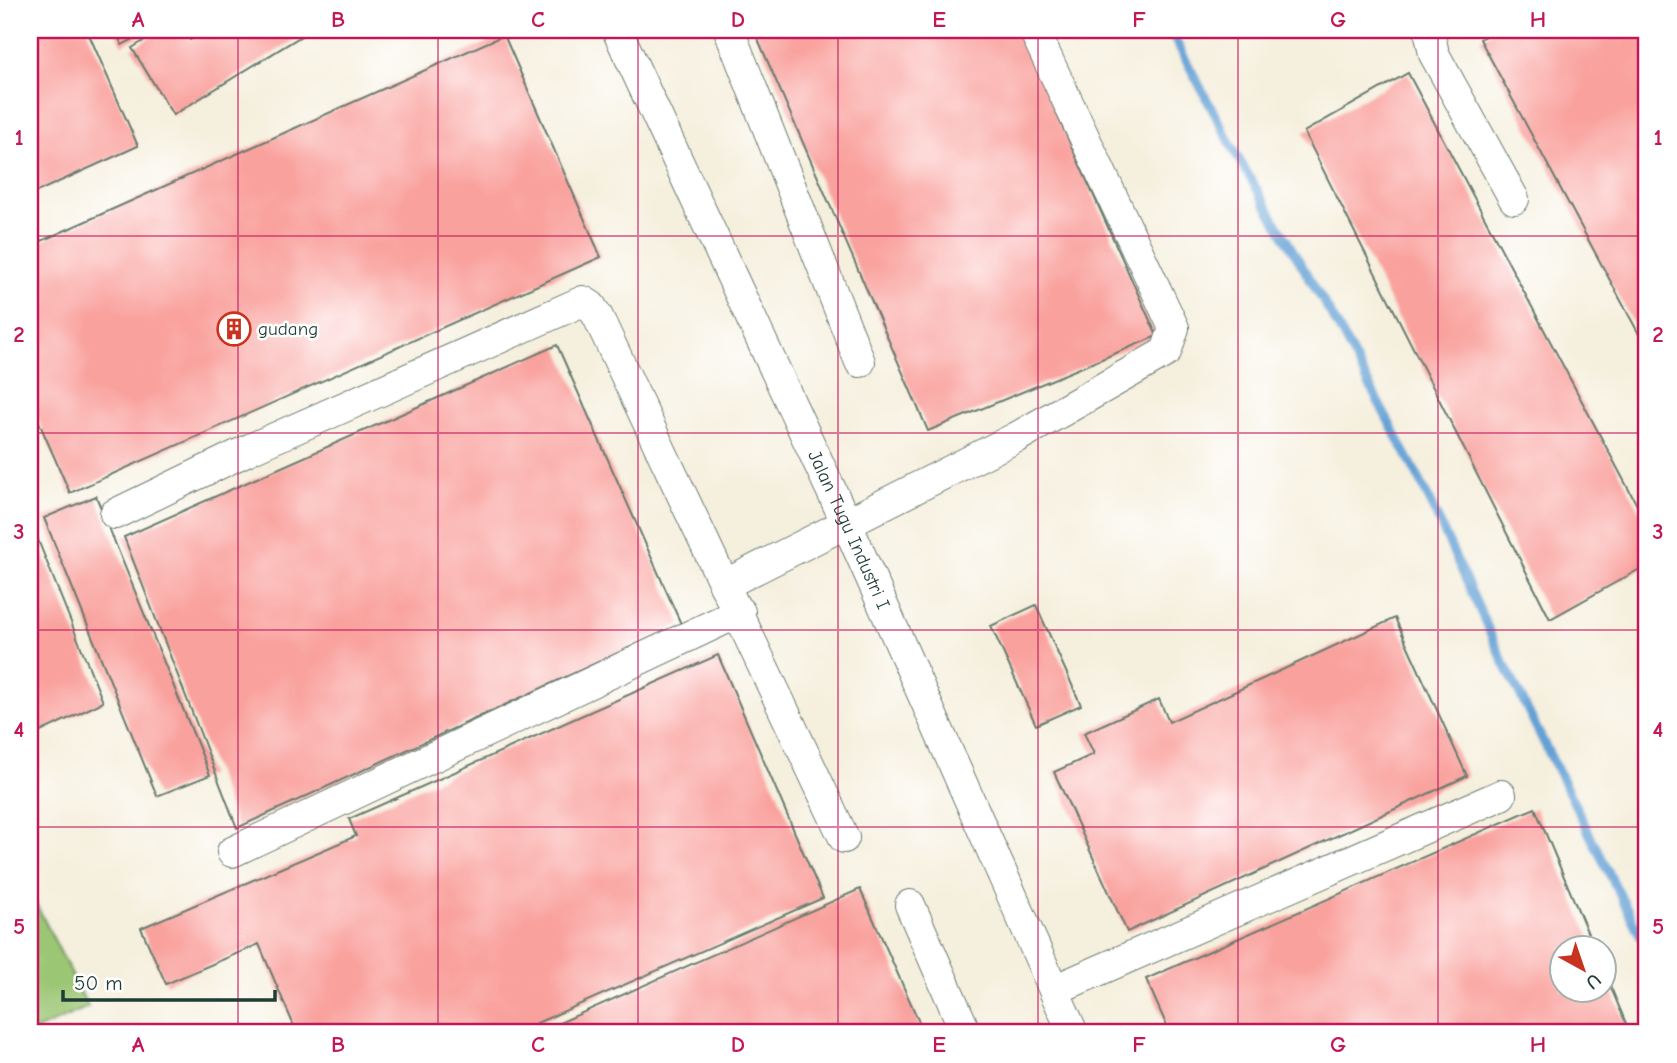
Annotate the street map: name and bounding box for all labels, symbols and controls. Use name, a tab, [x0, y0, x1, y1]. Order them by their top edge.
text: A	[132, 6, 145, 33]
text: B	[331, 6, 345, 33]
text: C	[531, 6, 545, 33]
text: D	[731, 6, 745, 33]
text: E	[932, 6, 946, 33]
text: F	[1132, 6, 1146, 33]
text: G	[1330, 6, 1346, 33]
text: H	[1530, 6, 1546, 33]
text: 1	[14, 124, 24, 151]
text: 1	[1653, 124, 1663, 151]
building icon: gudang	[215, 310, 253, 348]
place label: gudang	[258, 318, 318, 340]
text: 2	[13, 321, 25, 348]
text: 2	[1652, 321, 1664, 348]
street label: Jalan Tugu Industri I	[803, 447, 894, 613]
text: 3	[13, 518, 25, 545]
text: 3	[1652, 518, 1664, 545]
text: 4	[14, 716, 25, 743]
text: 4	[1653, 716, 1664, 743]
text: 5	[13, 913, 25, 940]
text: 5	[1652, 913, 1664, 940]
north arrow	[1548, 934, 1618, 1004]
scale bar	[63, 958, 275, 1002]
text: U	[1581, 969, 1605, 994]
text: 50 m	[74, 971, 123, 995]
text: A	[132, 1031, 145, 1058]
text: B	[331, 1031, 345, 1058]
text: C	[531, 1031, 545, 1058]
text: D	[731, 1031, 745, 1058]
text: E	[932, 1031, 946, 1058]
text: F	[1132, 1031, 1146, 1058]
text: G	[1330, 1031, 1346, 1058]
text: H	[1530, 1031, 1546, 1058]

